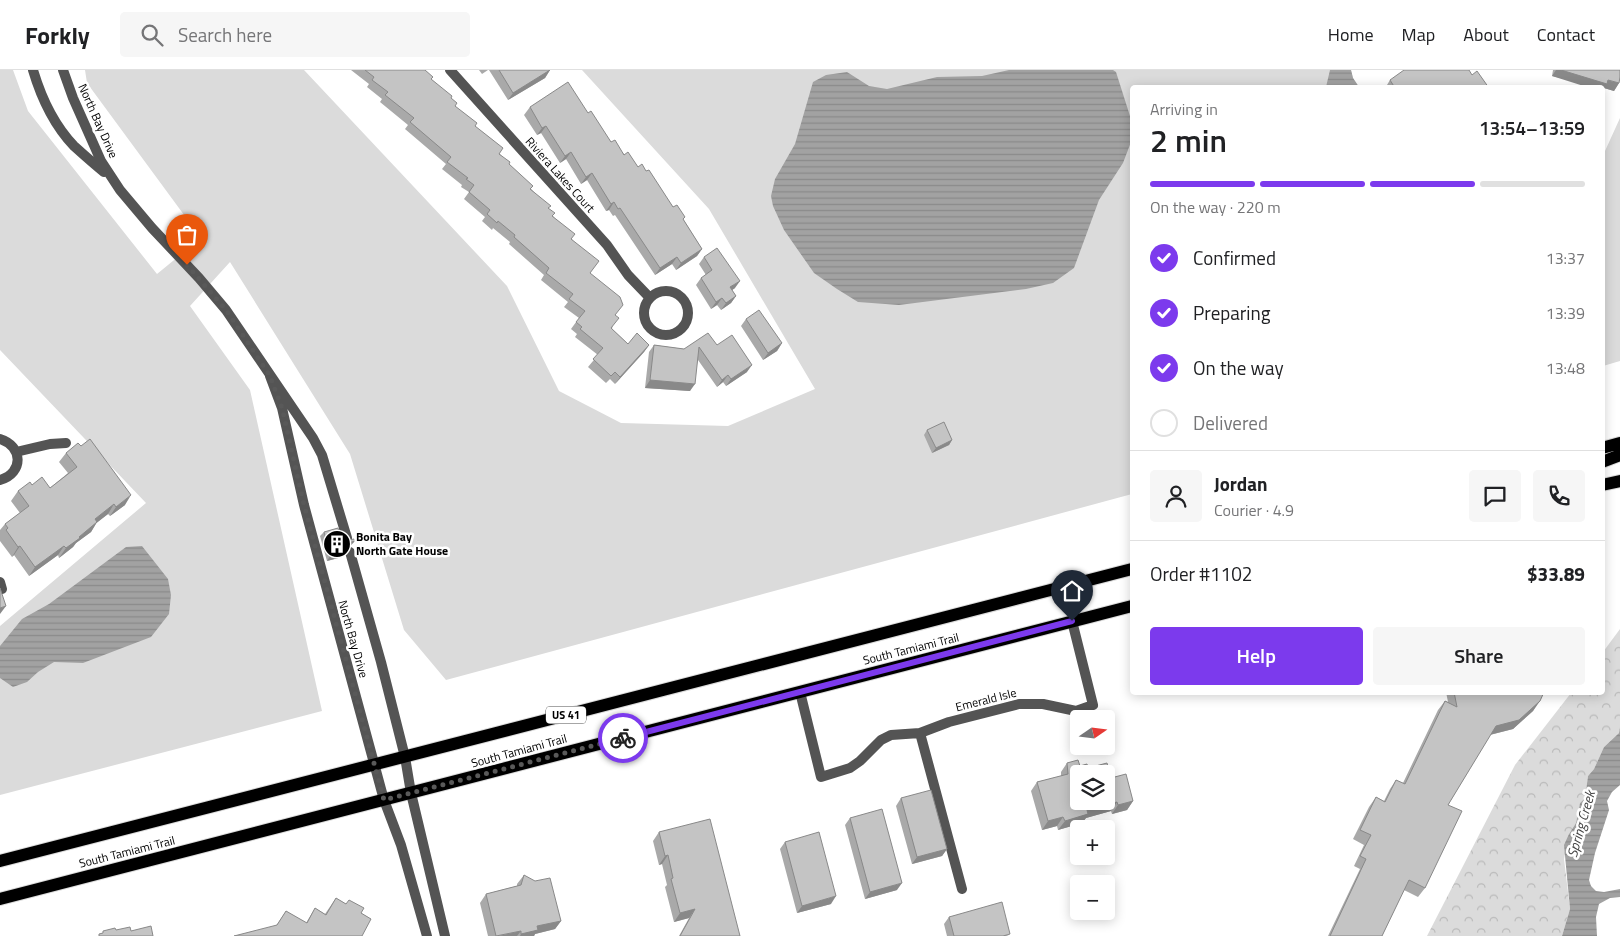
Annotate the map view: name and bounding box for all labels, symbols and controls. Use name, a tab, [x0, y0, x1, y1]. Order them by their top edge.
search box	[120, 12, 470, 57]
text: Forkly	[25, 17, 90, 53]
text: Search here	[178, 20, 272, 49]
icon: search	[138, 21, 166, 49]
text: Home	[1328, 21, 1374, 48]
text: Map	[1402, 21, 1435, 48]
text: About	[1463, 21, 1509, 48]
text: Contact	[1537, 21, 1595, 48]
street label: North Bay Drive	[74, 80, 123, 161]
text: Arriving in	[1150, 97, 1218, 121]
text: 13:54–13:59	[1479, 113, 1585, 142]
text: 2 min	[1150, 116, 1227, 164]
street label: Riviera Lakes Court	[521, 132, 600, 217]
text: On the way · 220 m	[1150, 195, 1281, 219]
pin	[166, 214, 208, 265]
icon: bag	[173, 221, 201, 249]
text: Confirmed	[1193, 243, 1276, 272]
icon: check	[1150, 244, 1178, 272]
text: 13:37	[1546, 246, 1585, 270]
text: Preparing	[1193, 298, 1270, 327]
icon: check	[1150, 299, 1178, 327]
text: 13:39	[1546, 301, 1585, 325]
text: On the way	[1193, 353, 1284, 382]
icon: check	[1150, 354, 1178, 382]
text: 13:48	[1546, 356, 1585, 380]
text: Delivered	[1193, 408, 1268, 437]
text: Jordan	[1214, 469, 1267, 498]
button: person	[1150, 470, 1202, 522]
button: chat	[1469, 470, 1521, 522]
button: phone	[1533, 470, 1585, 522]
text: Courier · 4.9	[1214, 498, 1294, 522]
place label: Bonita Bay North Gate House	[356, 527, 448, 560]
building icon: Bonita Bay North Gate House	[322, 529, 352, 559]
text: Order #1102	[1150, 559, 1252, 588]
text: $33.89	[1527, 559, 1585, 588]
pin	[1051, 570, 1093, 621]
icon: home	[1058, 577, 1086, 605]
street label: North Bay Drive	[333, 598, 374, 680]
street label: South Tamiami Trail	[861, 627, 961, 670]
button: Help	[1150, 627, 1363, 685]
button: Share	[1373, 627, 1585, 685]
street label: Emerald Isle	[953, 683, 1018, 716]
road number: US 41	[546, 706, 586, 724]
north arrow	[1070, 710, 1115, 755]
map controls	[1070, 710, 1115, 920]
courier	[598, 713, 648, 763]
icon: bike	[609, 724, 637, 752]
street label: South Tamiami Trail	[469, 729, 569, 772]
button: layers	[1070, 765, 1115, 810]
water label: Spring Creek	[1561, 786, 1601, 860]
button: +	[1070, 820, 1115, 865]
street label: South Tamiami Trail	[77, 830, 177, 873]
button: −	[1070, 875, 1115, 920]

